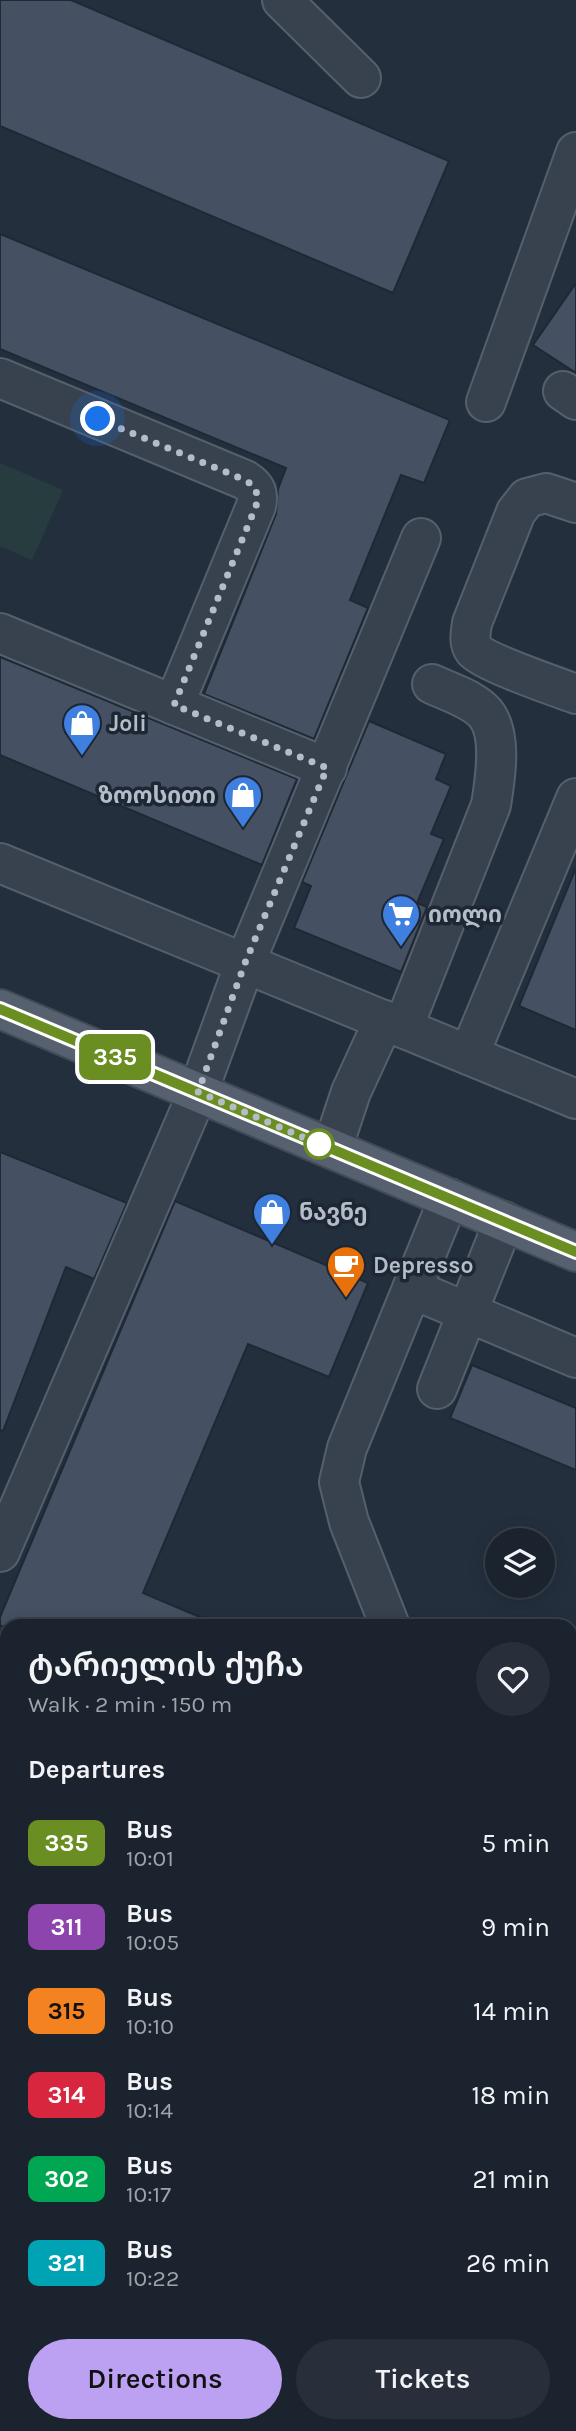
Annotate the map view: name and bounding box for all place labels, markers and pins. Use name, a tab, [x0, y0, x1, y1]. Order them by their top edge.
shop icon: Joli	[61, 702, 103, 757]
place label: Joli	[109, 710, 147, 737]
shop icon: ზოოსითი	[222, 774, 264, 829]
place label: ზოოსითი	[98, 782, 216, 809]
supermarket icon: იოლი	[380, 893, 422, 948]
place label: იოლი	[428, 901, 502, 928]
unlabelled marker	[304, 1129, 334, 1159]
shop icon: ნავნე	[251, 1191, 293, 1246]
place label: ნავნე	[299, 1199, 368, 1226]
cafe icon: Depresso	[325, 1244, 367, 1299]
place label: Depresso	[373, 1252, 474, 1279]

